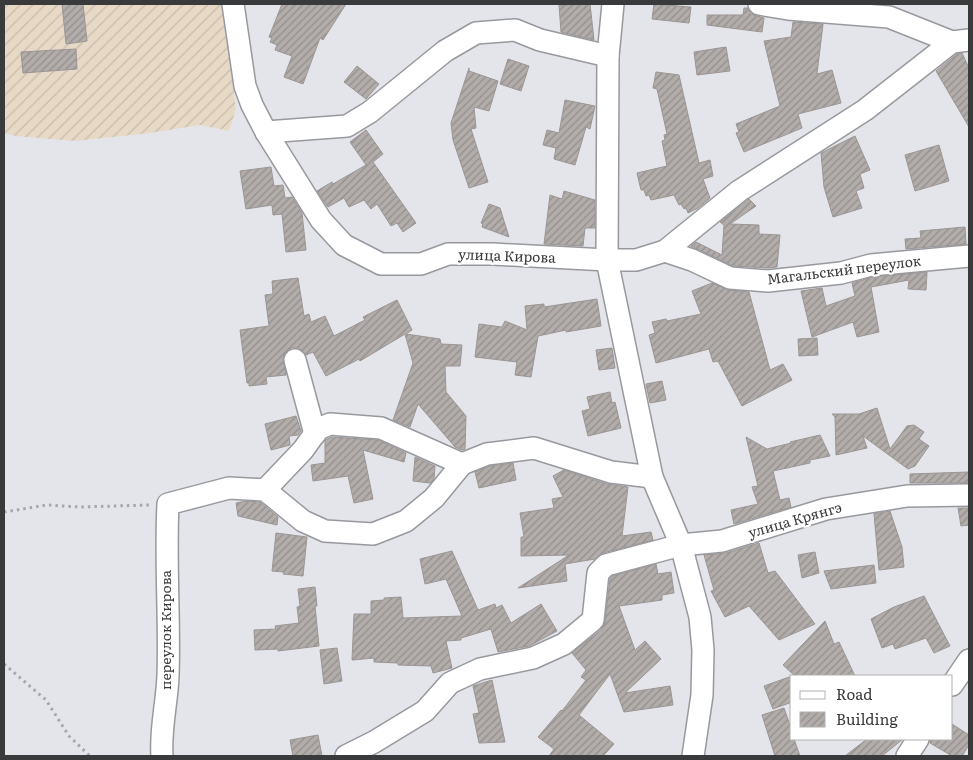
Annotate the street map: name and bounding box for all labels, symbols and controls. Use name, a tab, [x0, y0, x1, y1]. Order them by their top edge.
street label: улица Кирова	[458, 243, 557, 267]
street label: Магальский переулок	[766, 250, 923, 288]
street label: улица Крянгэ	[746, 496, 844, 542]
street label: переулок Кирова	[155, 569, 175, 690]
legend	[790, 675, 953, 740]
text: Road	[836, 682, 872, 705]
text: Building	[836, 707, 898, 730]

